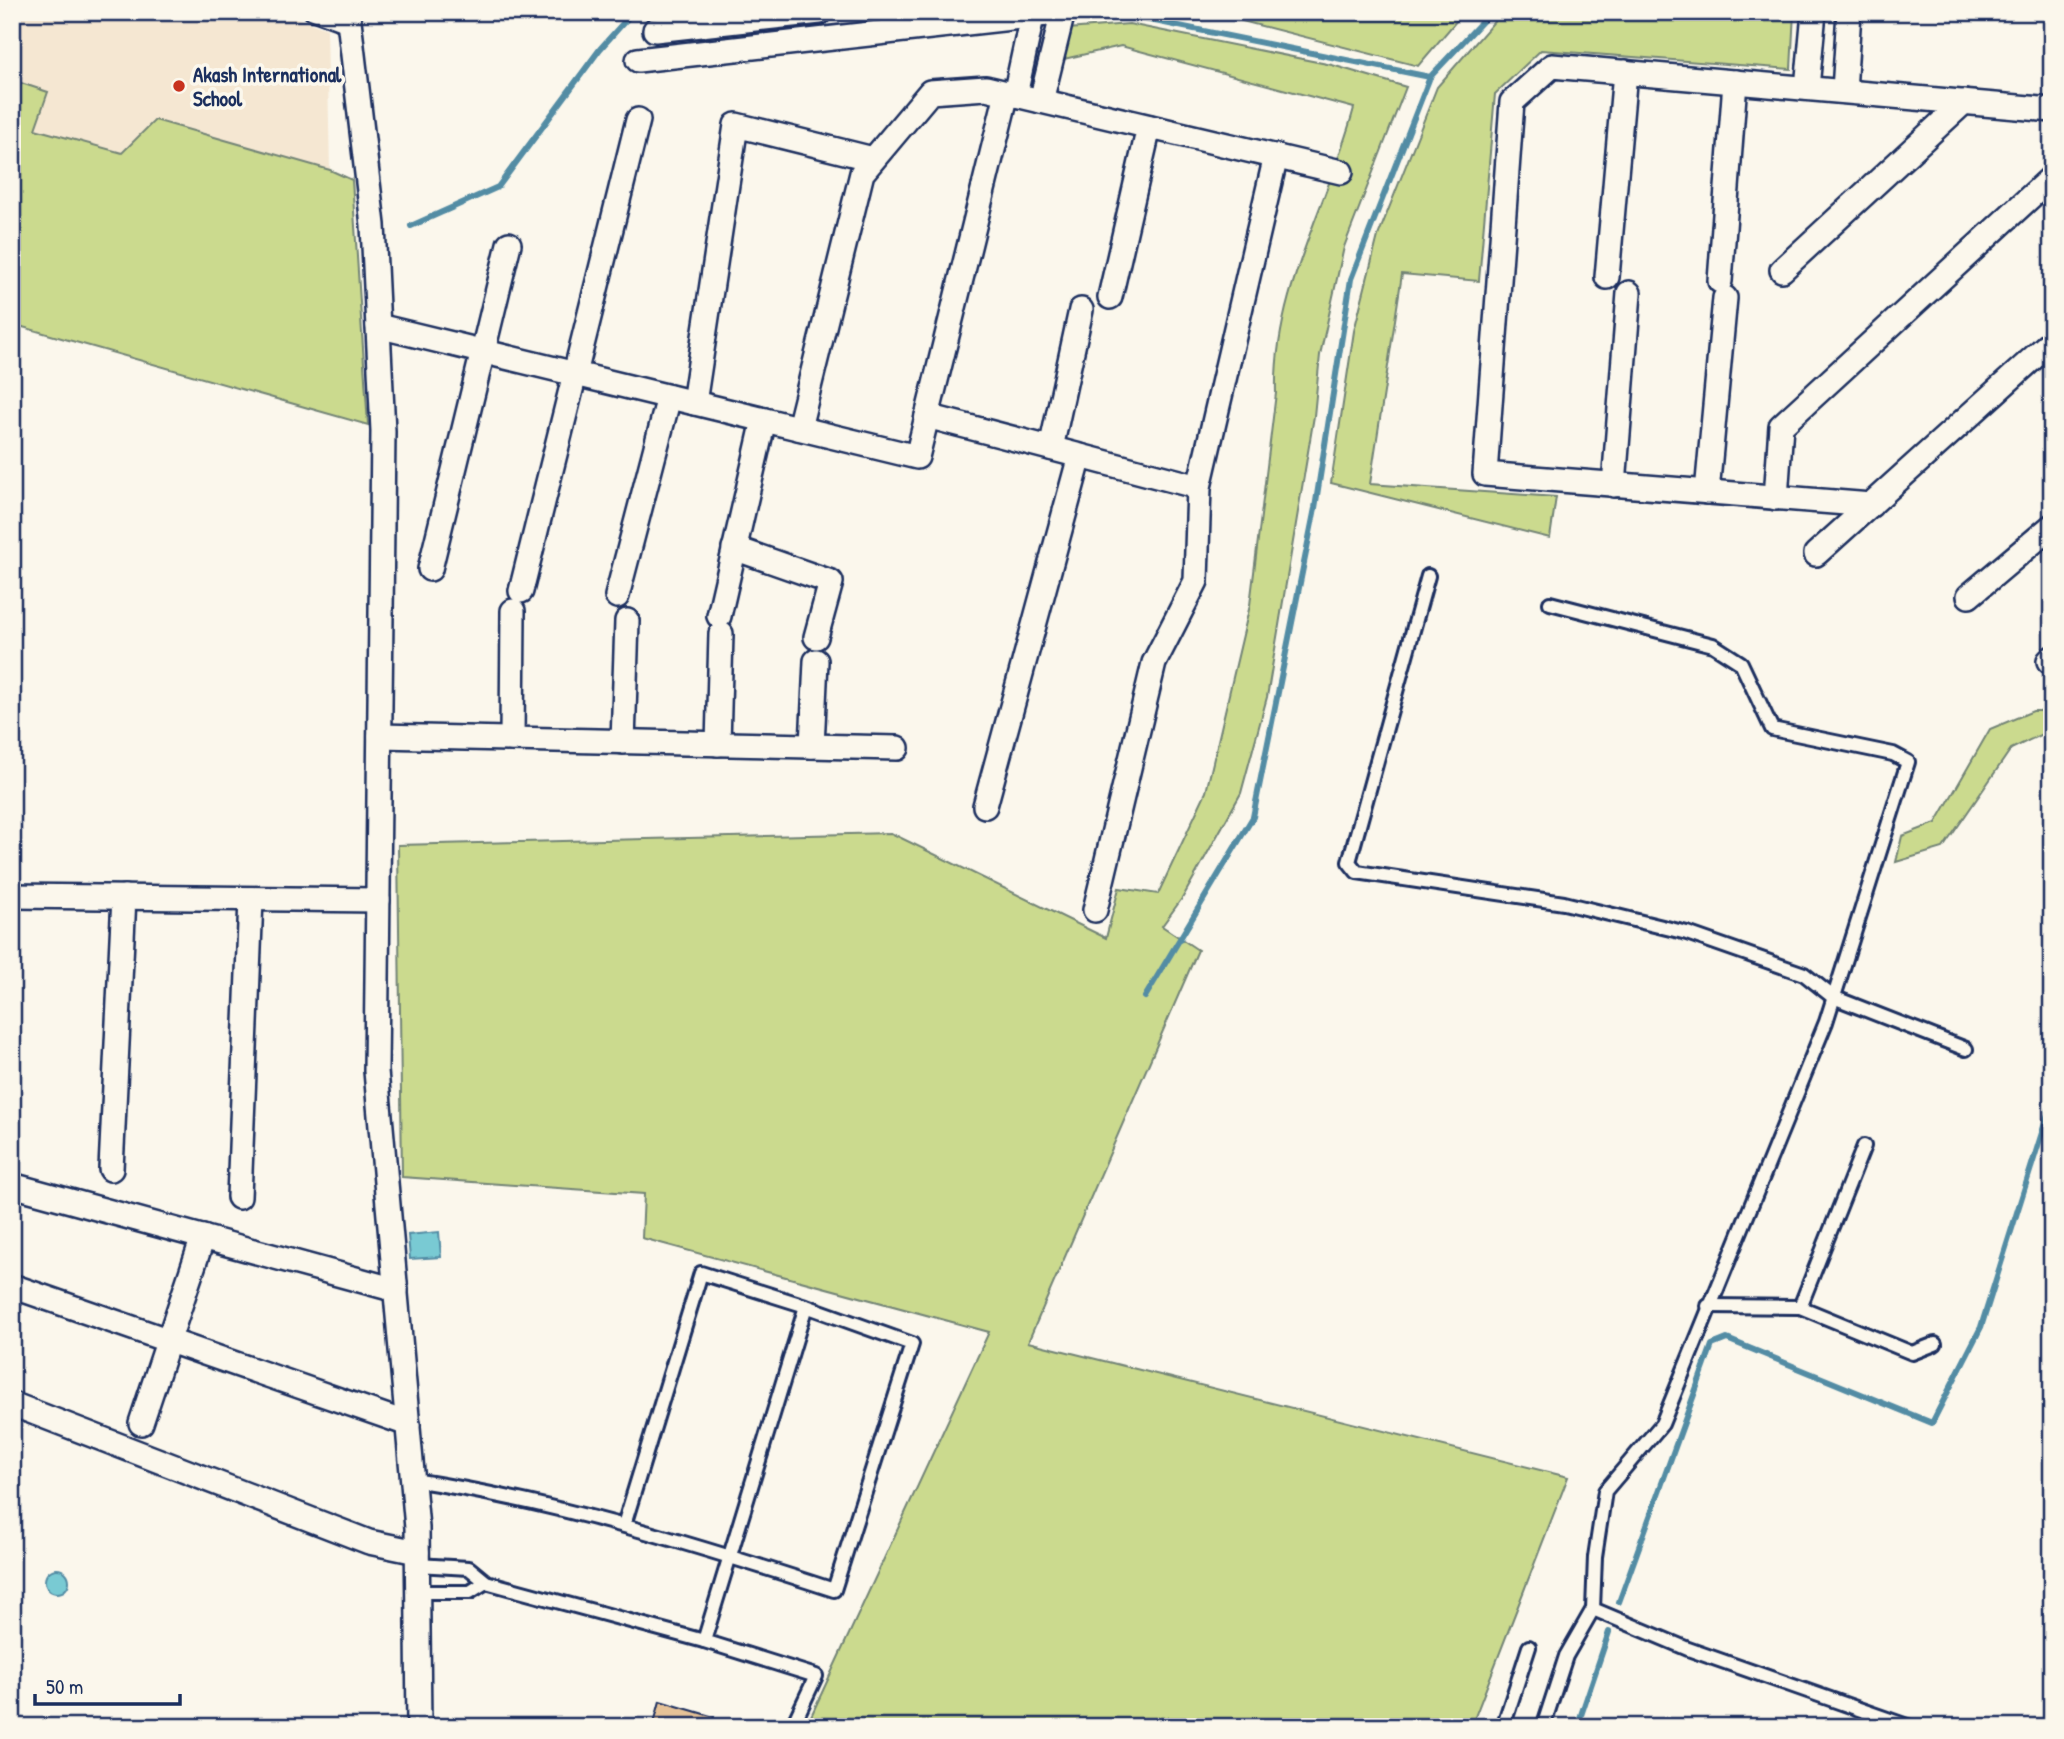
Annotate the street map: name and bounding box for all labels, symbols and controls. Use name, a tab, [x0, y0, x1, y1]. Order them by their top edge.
place label: Akash International School	[193, 60, 342, 113]
marker: Akash International School	[171, 78, 187, 94]
scale bar	[35, 1662, 180, 1706]
text: 50 m	[46, 1672, 83, 1701]

